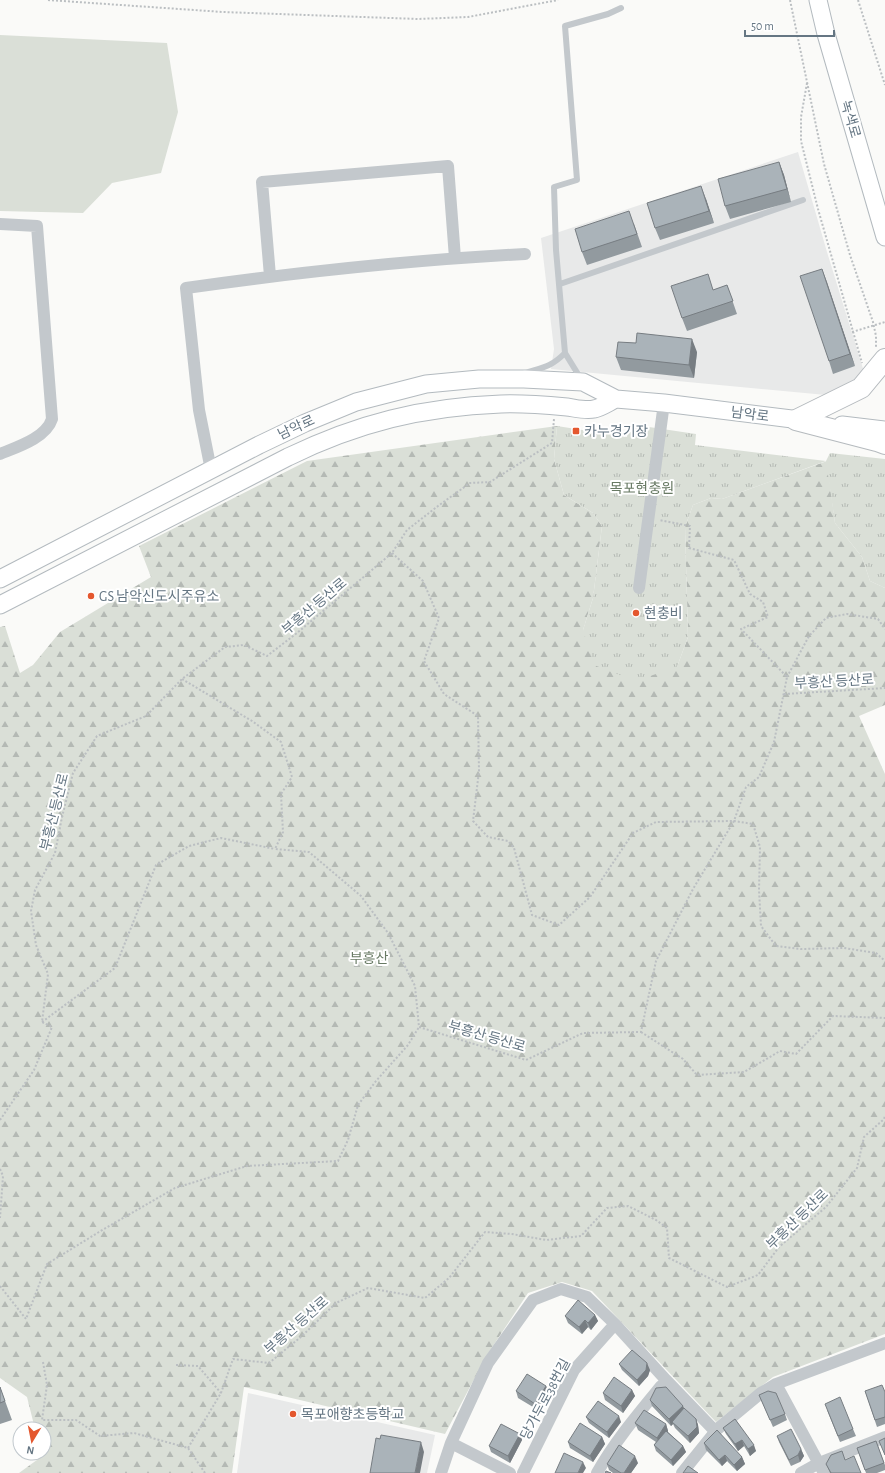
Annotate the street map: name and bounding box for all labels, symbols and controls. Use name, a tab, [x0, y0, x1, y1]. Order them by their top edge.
scale bar	[745, 12, 834, 38]
text: 50 m	[751, 20, 774, 32]
street label: 녹색로	[838, 98, 863, 140]
street label: 남악로	[730, 405, 770, 424]
street label: 남악로	[276, 412, 317, 442]
place label: 카누경기장	[584, 424, 649, 439]
marker: 카누경기장	[571, 426, 581, 436]
park label: 목포현충원	[610, 480, 674, 496]
street label: 부흥산 등산로	[279, 575, 350, 638]
place label: GS 남악신도시주유소	[99, 589, 219, 604]
marker: GS 남악신도시주유소	[86, 591, 96, 601]
place label: 현충비	[644, 605, 683, 621]
marker: 현충비	[631, 608, 641, 618]
street label: 부흥산 등산로	[794, 672, 874, 691]
street label: 부흥산 등산로	[38, 772, 71, 853]
park label: 부흥산	[350, 951, 388, 966]
street label: 부흥산 등산로	[447, 1018, 527, 1055]
street label: 부흥산 등산로	[764, 1186, 831, 1252]
street label: 부흥산 등산로	[261, 1294, 331, 1357]
street label: 당가두로38번길	[518, 1356, 573, 1442]
place label: 목포애향초등학교	[301, 1406, 404, 1422]
marker: 목포애향초등학교	[288, 1409, 298, 1419]
north arrow	[12, 1421, 52, 1461]
text: N	[26, 1444, 35, 1456]

